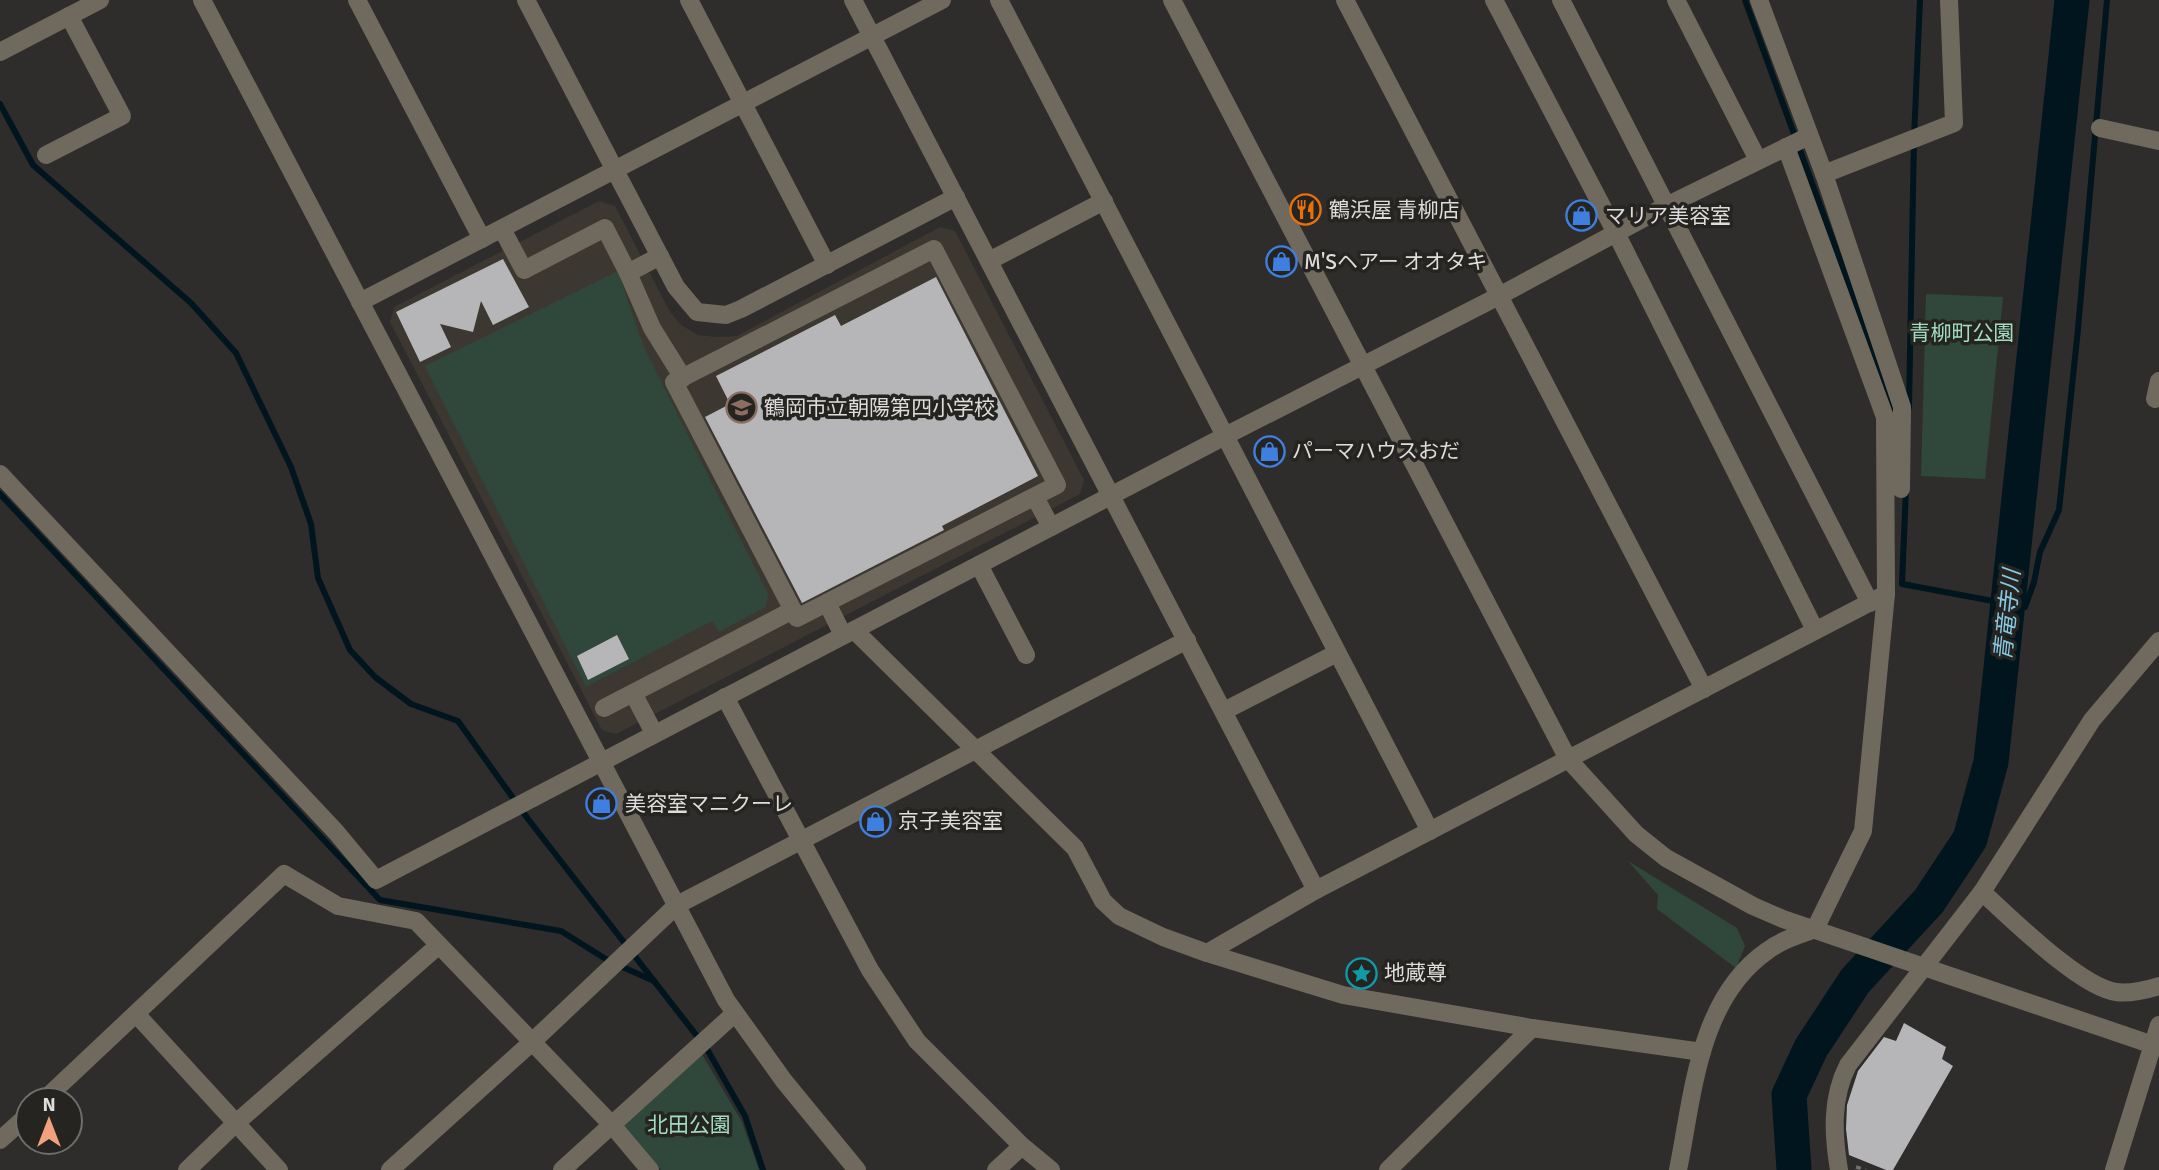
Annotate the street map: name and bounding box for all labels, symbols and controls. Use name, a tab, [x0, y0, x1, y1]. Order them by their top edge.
restaurant icon: 鶴浜屋 青柳店	[1289, 193, 1323, 227]
place label: 鶴浜屋 青柳店	[1329, 197, 1460, 223]
shop icon: マリア美容室	[1565, 199, 1599, 233]
place label: マリア美容室	[1605, 203, 1731, 229]
shop icon: M'Sヘアー オオタキ	[1264, 245, 1298, 279]
place label: M'Sヘアー オオタキ	[1304, 249, 1487, 275]
park label: 青柳町公園	[1910, 320, 2015, 346]
school or university icon: 鶴岡市立朝陽第四小学校	[724, 391, 758, 425]
place label: 鶴岡市立朝陽第四小学校	[764, 395, 995, 421]
shop icon: パーマハウスおだ	[1252, 434, 1286, 468]
place label: パーマハウスおだ	[1292, 438, 1460, 464]
water label: 青竜寺川	[1988, 565, 2027, 662]
shop icon: 美容室マニクーレ	[585, 787, 619, 821]
place label: 美容室マニクーレ	[625, 791, 793, 817]
shop icon: 京子美容室	[858, 804, 892, 838]
place label: 京子美容室	[898, 808, 1003, 834]
place icon: 地蔵尊	[1344, 956, 1378, 990]
place label: 地蔵尊	[1384, 960, 1447, 986]
north arrow	[14, 1086, 84, 1156]
text: N	[42, 1093, 56, 1117]
park label: 北田公園	[647, 1112, 731, 1138]

